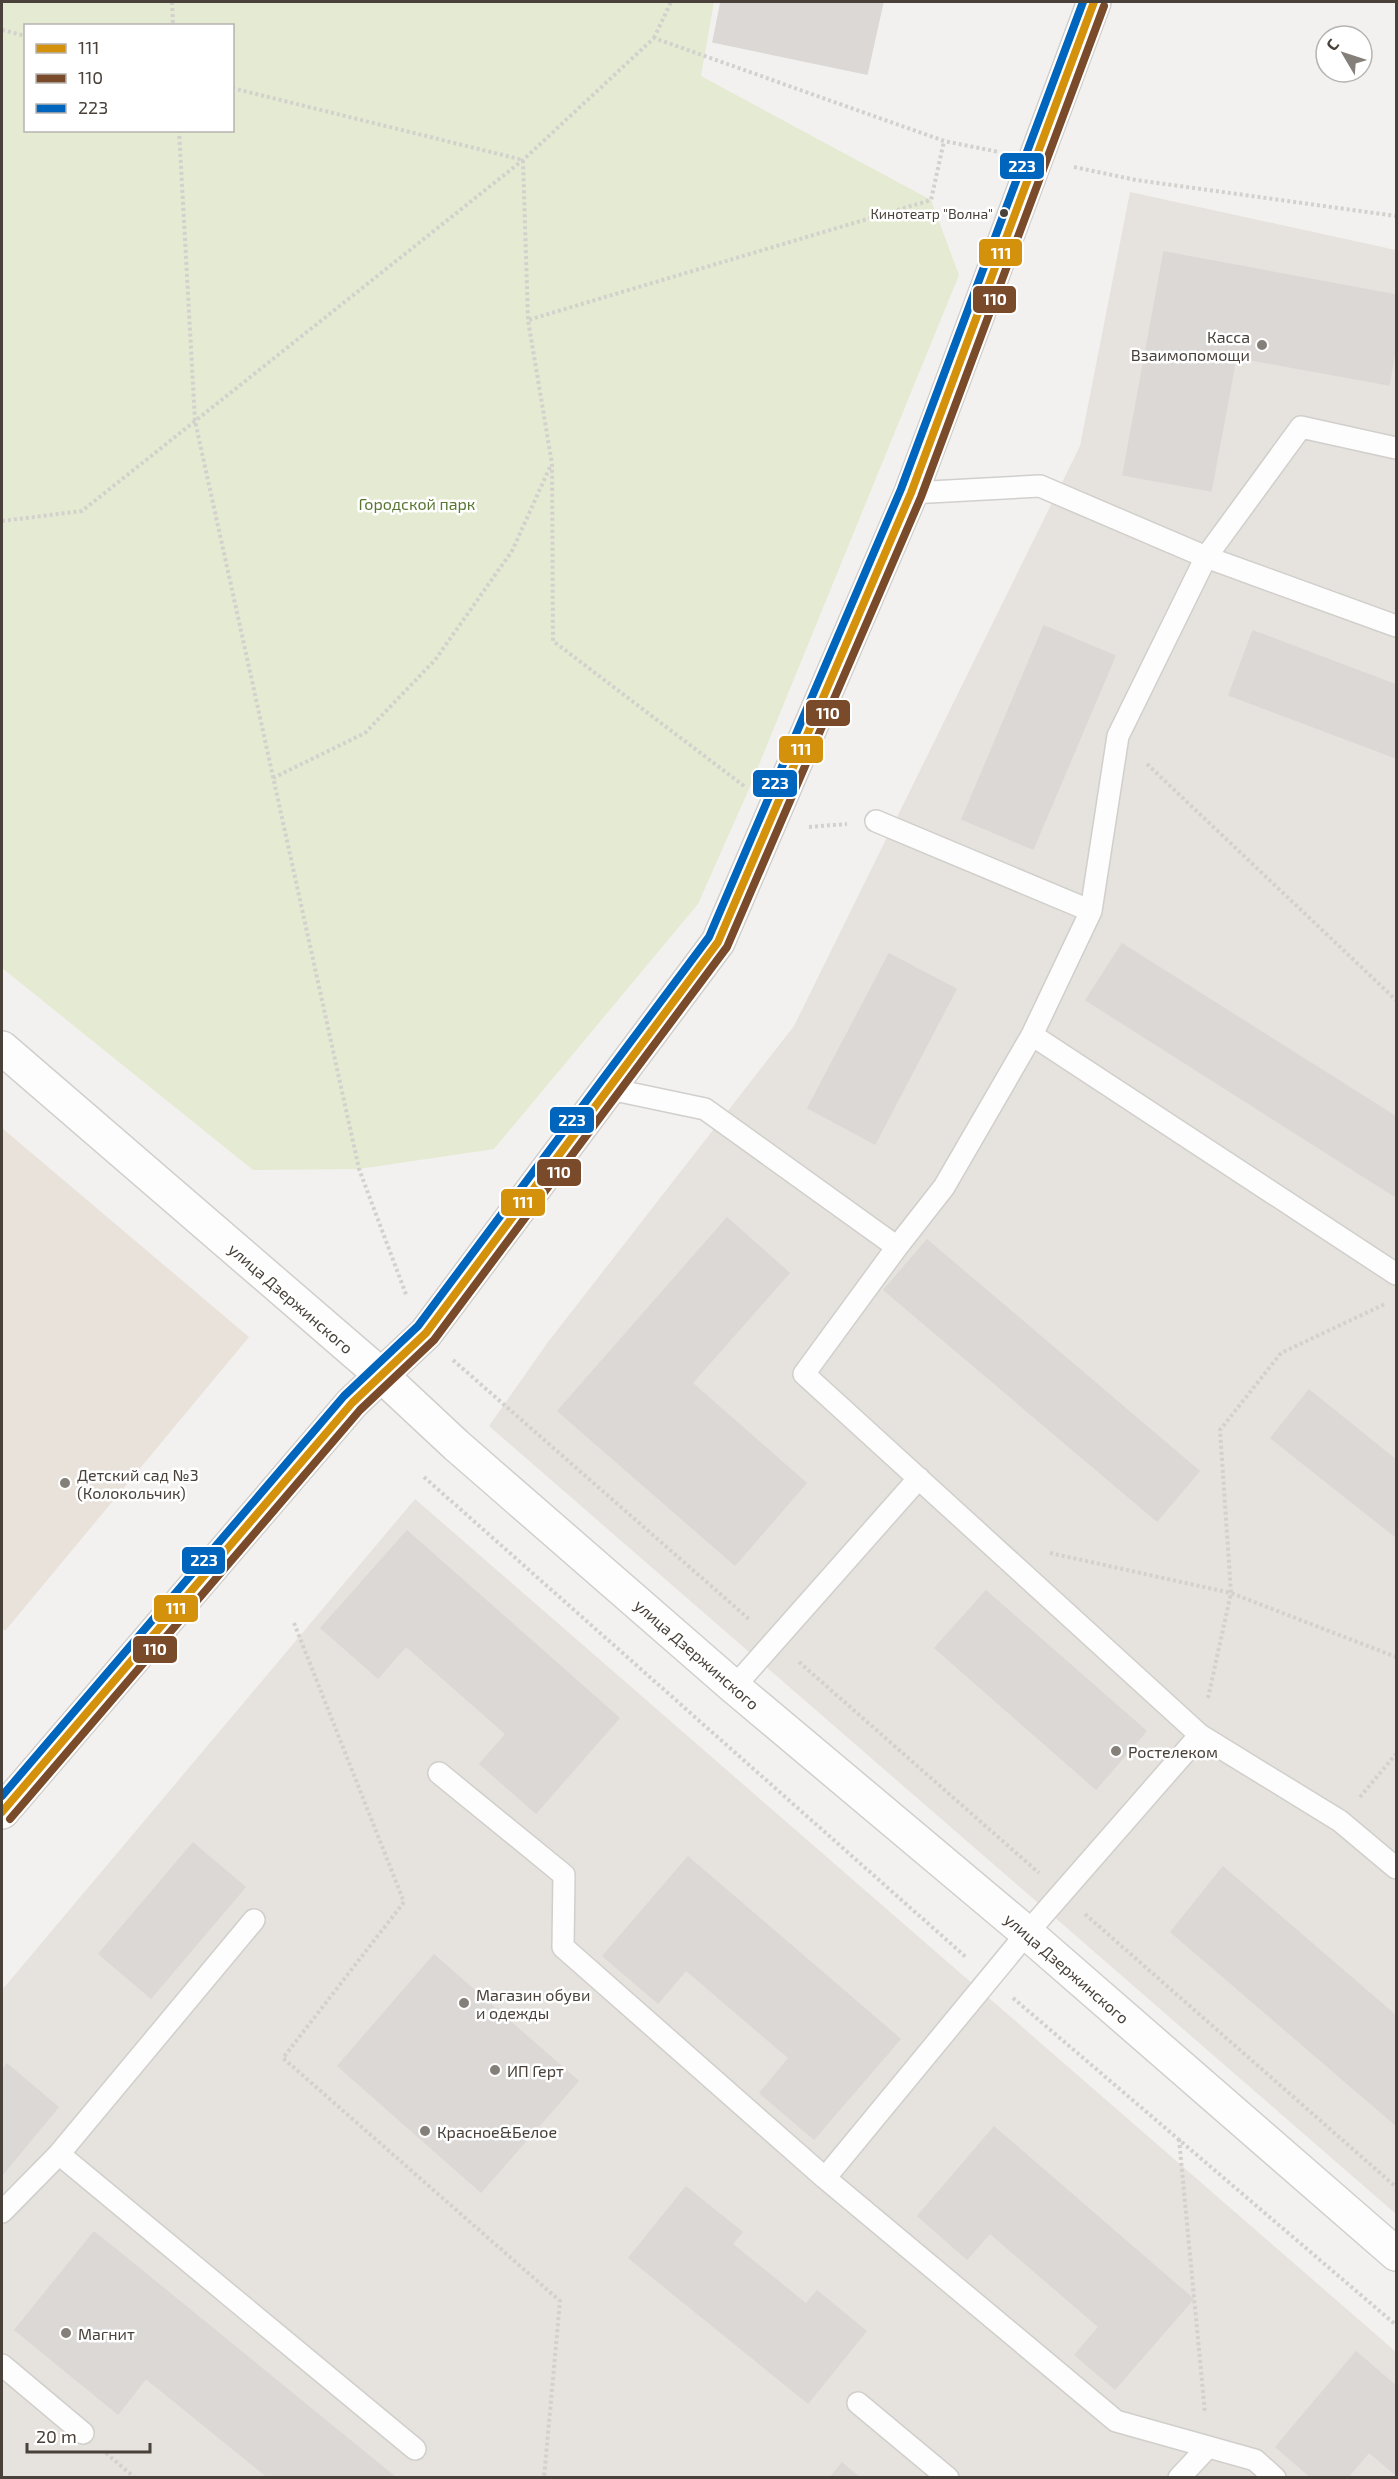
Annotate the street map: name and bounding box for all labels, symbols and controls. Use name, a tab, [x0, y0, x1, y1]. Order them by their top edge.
legend	[24, 24, 234, 132]
north arrow	[1314, 24, 1374, 84]
text: С	[1322, 35, 1342, 54]
text: 111	[78, 36, 100, 58]
text: 110	[78, 66, 103, 88]
text: 223	[78, 96, 108, 118]
line badge: 223	[999, 152, 1045, 180]
text: 223	[1008, 156, 1036, 175]
place label: Кинотеатр "Волна"	[870, 205, 993, 222]
marker: Кинотеатр "Волна"	[998, 207, 1010, 219]
line badge: 111	[978, 238, 1023, 267]
text: 111	[991, 243, 1011, 262]
line badge: 110	[972, 285, 1017, 314]
text: 110	[983, 289, 1007, 308]
place label: Касса Взаимопомощи	[1131, 327, 1250, 364]
marker: Касса Взаимопомощи	[1255, 338, 1269, 352]
park label: Городской парк	[359, 494, 476, 513]
line badge: 110	[805, 699, 851, 727]
text: 110	[816, 703, 840, 722]
line badge: 111	[778, 735, 824, 764]
text: 111	[791, 739, 811, 758]
line badge: 223	[752, 769, 798, 798]
text: 223	[761, 773, 789, 792]
line badge: 223	[549, 1106, 595, 1134]
text: 223	[558, 1110, 586, 1129]
line badge: 110	[536, 1158, 582, 1187]
text: 110	[547, 1162, 571, 1181]
line badge: 111	[500, 1188, 546, 1217]
text: 111	[513, 1192, 533, 1211]
street label: улица Дзержинского	[224, 1239, 357, 1358]
place label: Детский сад №3 (Колокольчик)	[77, 1465, 199, 1502]
marker: Детский сад №3 (Колокольчик)	[58, 1476, 72, 1490]
line badge: 223	[181, 1546, 226, 1575]
text: 223	[190, 1550, 218, 1569]
line badge: 111	[153, 1594, 199, 1623]
street label: улица Дзержинского	[630, 1595, 763, 1714]
text: 111	[166, 1598, 186, 1617]
line badge: 110	[132, 1635, 178, 1664]
text: 110	[143, 1639, 167, 1658]
place label: Ростелеком	[1128, 1742, 1218, 1761]
marker: Ростелеком	[1109, 1744, 1123, 1758]
street label: улица Дзержинского	[1000, 1909, 1133, 2028]
place label: Магазин обуви и одежды	[476, 1985, 590, 2022]
marker: Магазин обуви и одежды	[457, 1996, 471, 2010]
place label: ИП Герт	[507, 2061, 564, 2080]
marker: ИП Герт	[488, 2063, 502, 2077]
place label: Красное&Белое	[437, 2122, 557, 2141]
marker: Красное&Белое	[418, 2124, 432, 2138]
place label: Магнит	[78, 2324, 135, 2343]
marker: Магнит	[59, 2326, 73, 2340]
scale bar	[27, 2416, 150, 2454]
text: 20 m	[36, 2425, 77, 2447]

